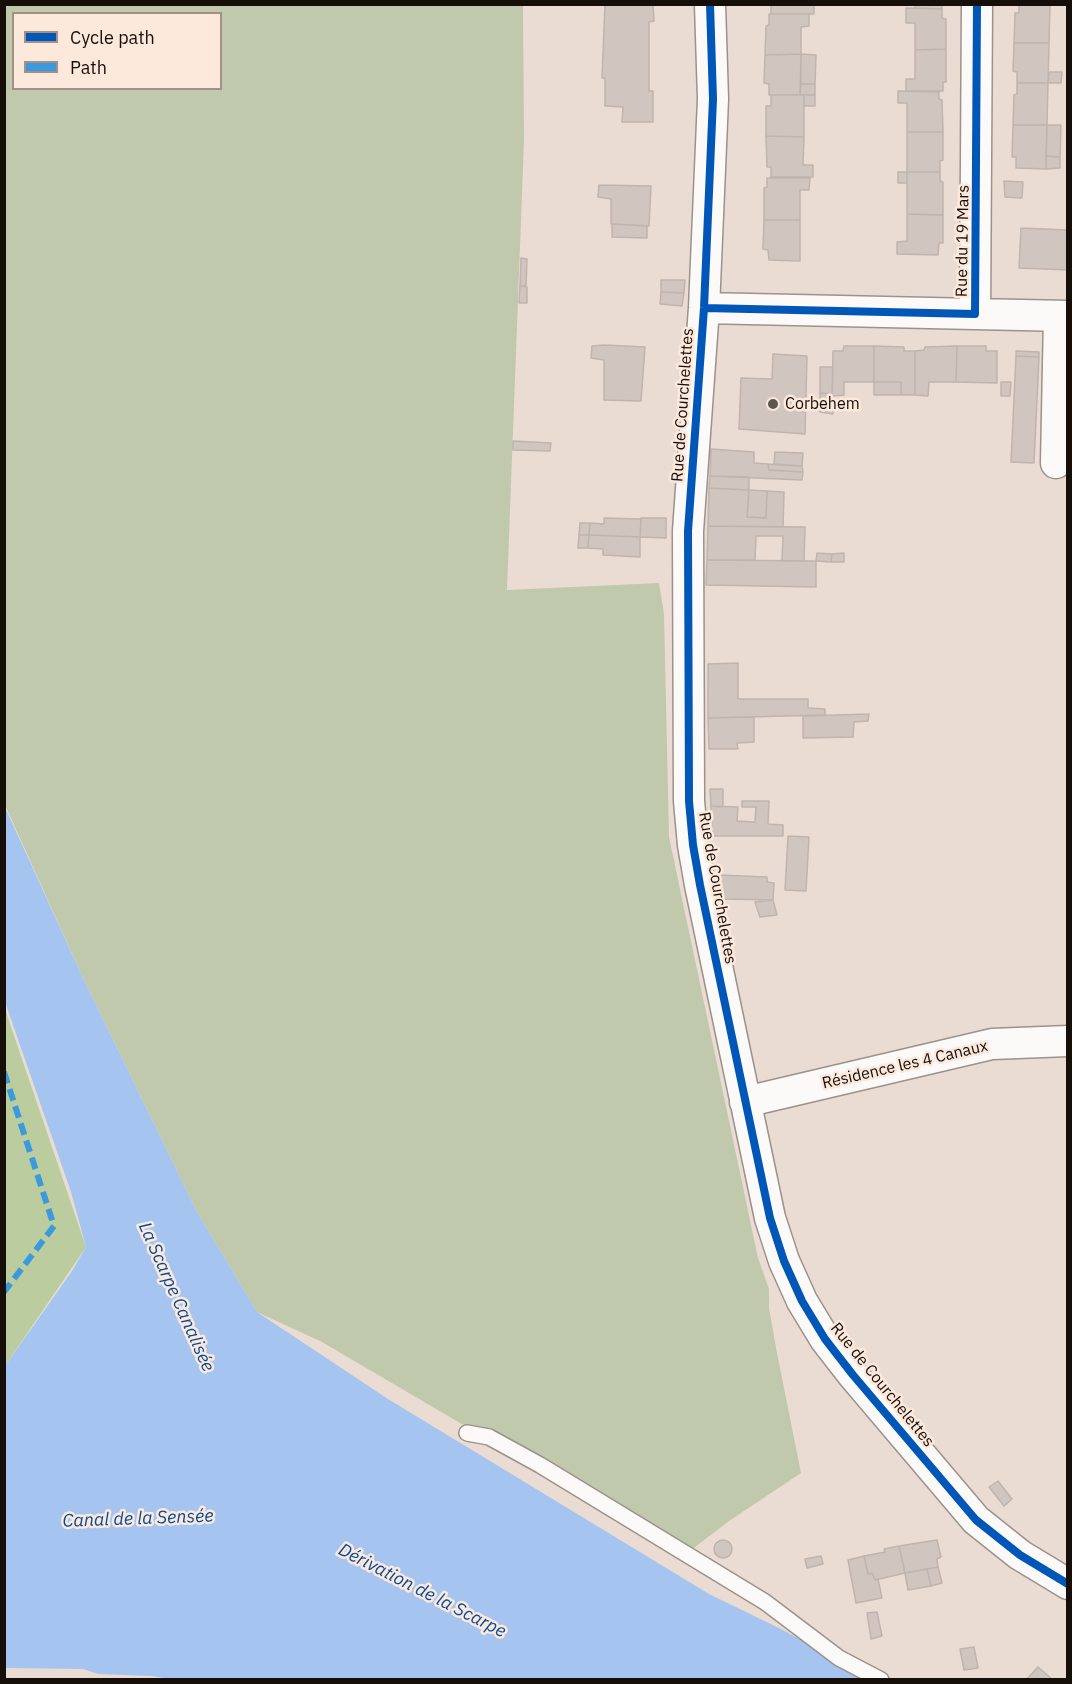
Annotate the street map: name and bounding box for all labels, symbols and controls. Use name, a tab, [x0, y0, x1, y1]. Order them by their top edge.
legend	[12, 12, 222, 90]
text: Cycle path	[70, 26, 155, 49]
text: Path	[70, 56, 107, 79]
street label: Rue du 19 Mars	[952, 185, 974, 297]
street label: Rue de Courchelettes	[668, 327, 698, 483]
place label: Corbehem	[785, 394, 860, 414]
marker: Corbehem	[766, 397, 780, 411]
street label: Rue de Courchelettes	[694, 810, 740, 966]
street label: Résidence les 4 Canaux	[820, 1037, 990, 1093]
water label: La Scarpe Canalisée	[133, 1219, 219, 1375]
street label: Rue de Courchelettes	[826, 1319, 938, 1451]
water label: Canal de la Sensée	[62, 1506, 214, 1532]
water label: Dérivation de la Scarpe	[335, 1539, 509, 1643]

